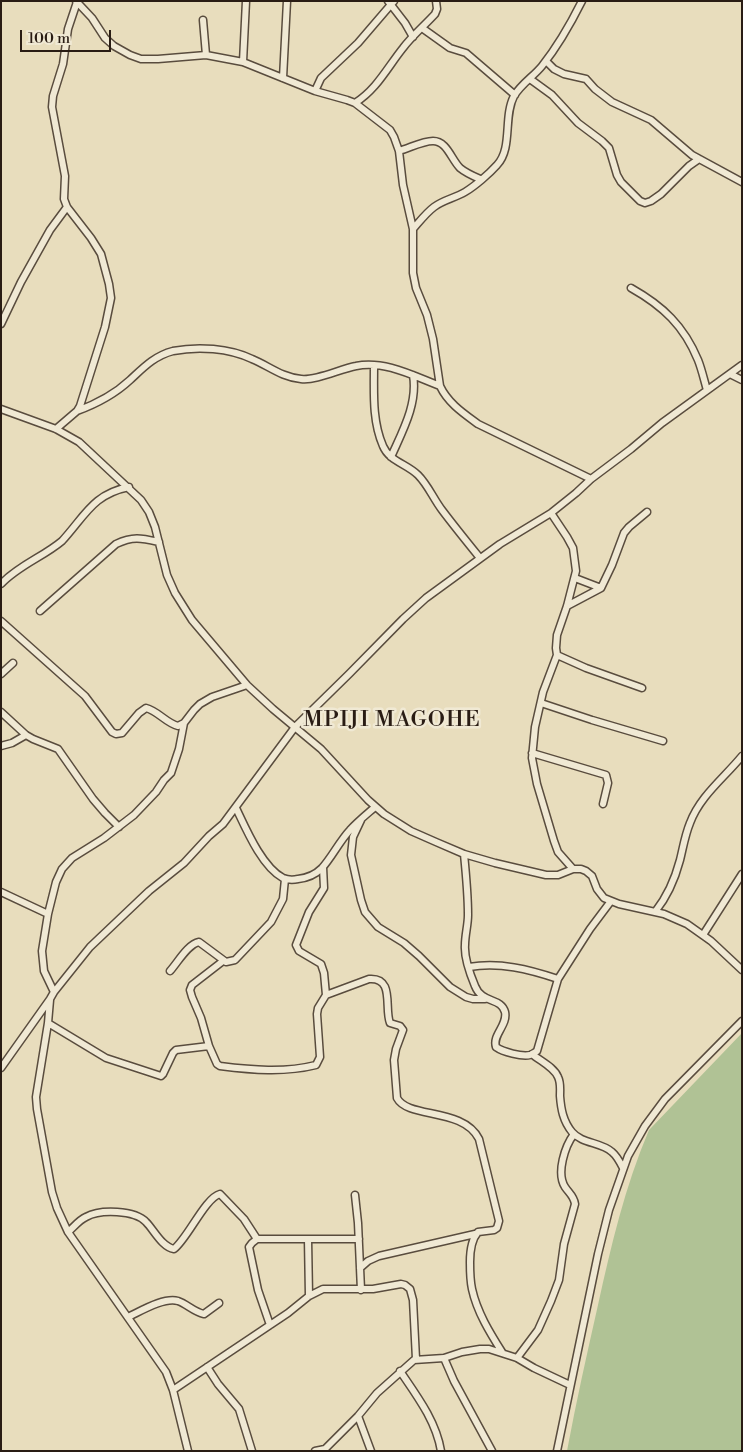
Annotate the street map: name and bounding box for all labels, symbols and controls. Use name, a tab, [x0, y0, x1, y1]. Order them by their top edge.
scale bar	[22, 20, 114, 52]
text: 100 m	[28, 29, 70, 48]
district label: MPIJI MAGOHE	[302, 708, 482, 734]

